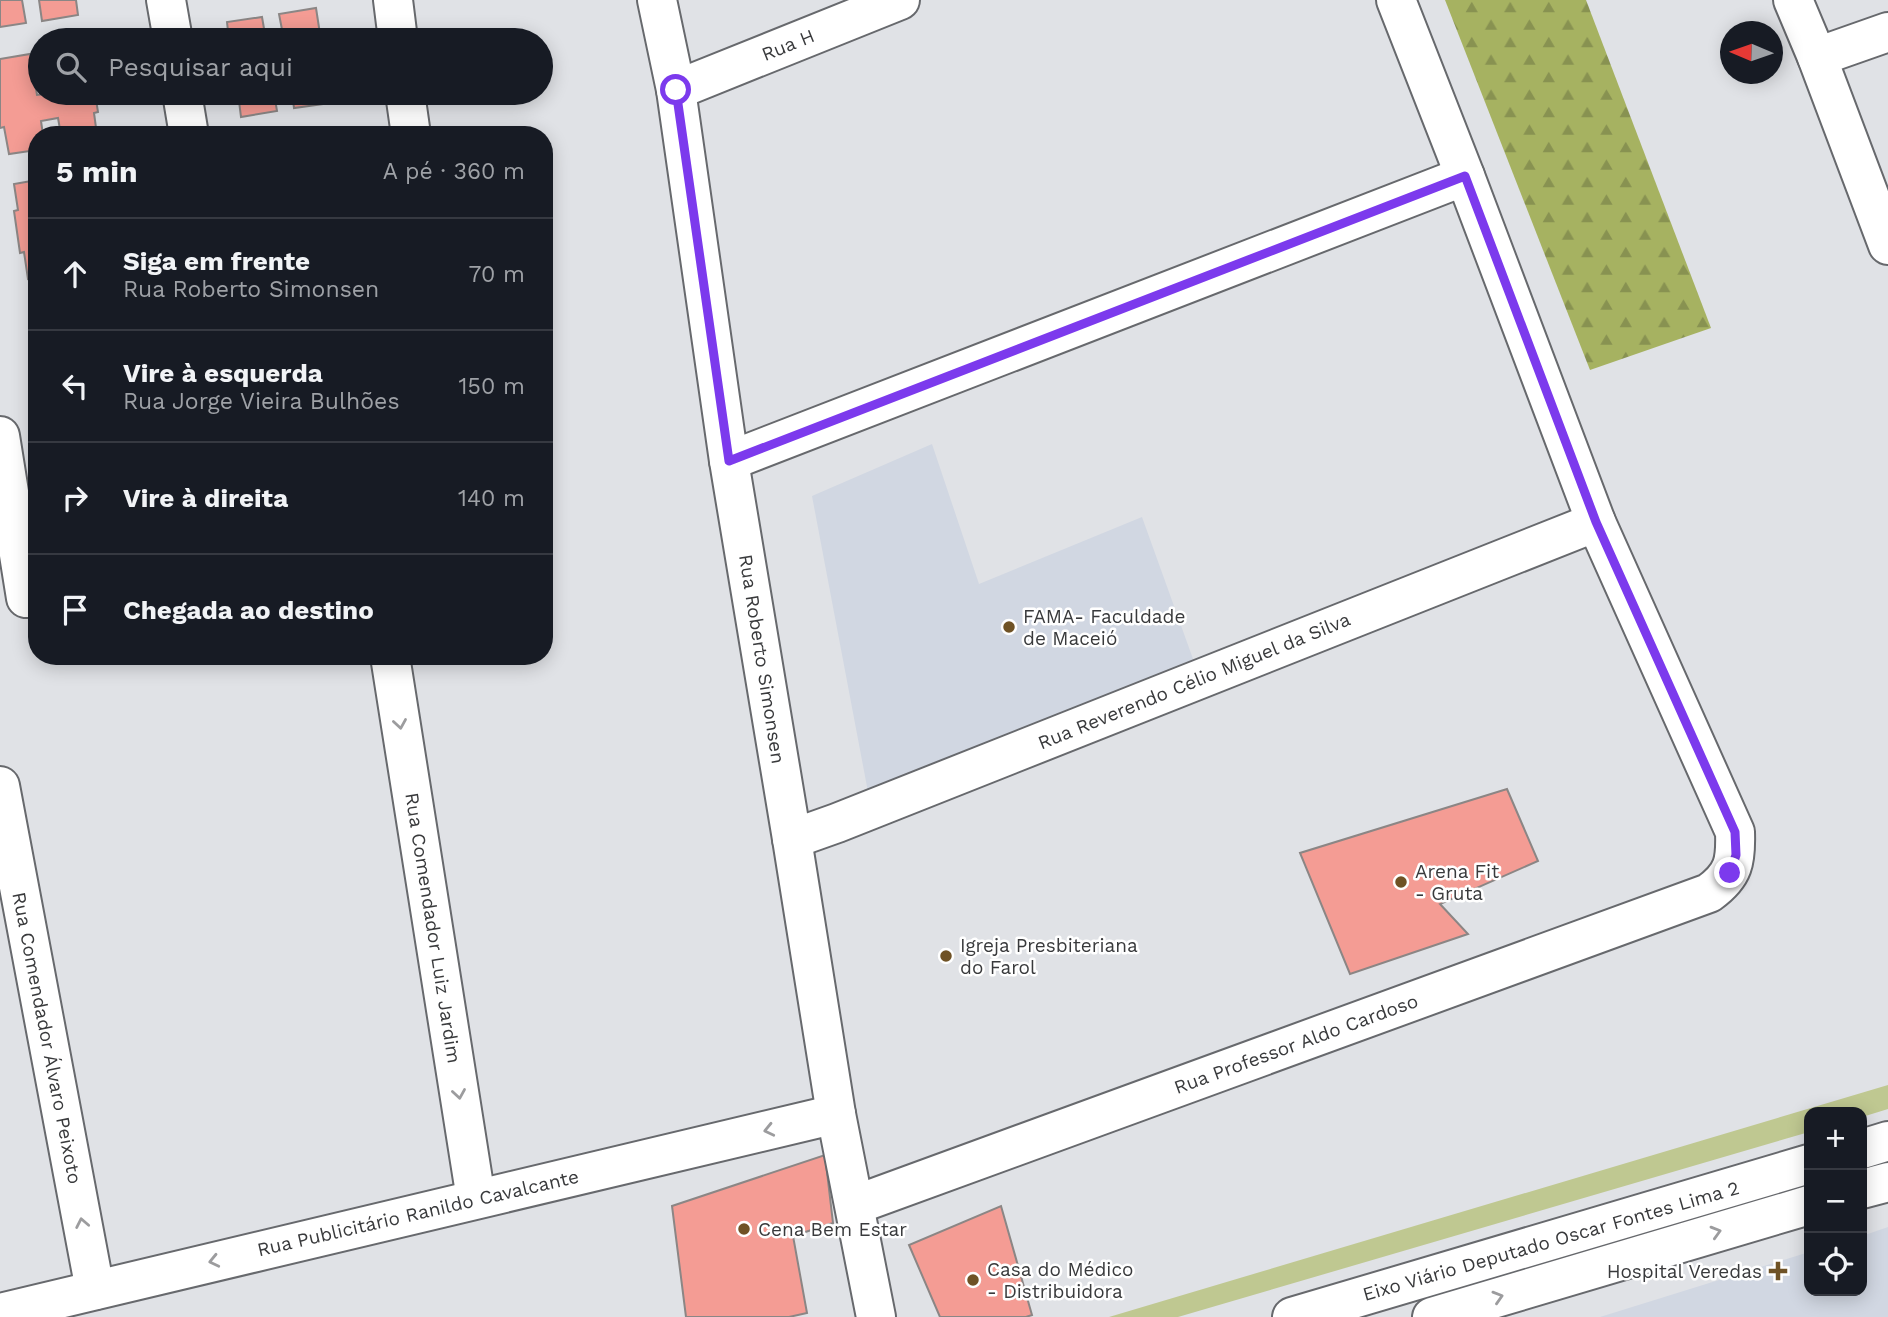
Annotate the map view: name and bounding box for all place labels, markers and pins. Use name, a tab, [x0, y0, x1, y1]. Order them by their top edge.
place label: FAMA- Faculdade de Maceió	[1023, 605, 1185, 650]
marker: FAMA- Faculdade de Maceió	[1001, 619, 1017, 635]
place label: Arena Fit - Gruta	[1415, 860, 1499, 905]
marker: Arena Fit - Gruta	[1393, 874, 1409, 890]
place label: Igreja Presbiteriana do Farol	[960, 934, 1138, 979]
marker: Igreja Presbiteriana do Farol	[938, 948, 954, 964]
place label: Cena Bem Estar	[758, 1218, 907, 1241]
marker: Cena Bem Estar	[736, 1221, 752, 1237]
place label: Casa do Médico - Distribuidora	[987, 1258, 1133, 1303]
place label: Hospital Veredas	[1607, 1260, 1762, 1283]
marker: Hospital Veredas	[1768, 1261, 1788, 1281]
marker: Casa do Médico - Distribuidora	[965, 1272, 981, 1288]

